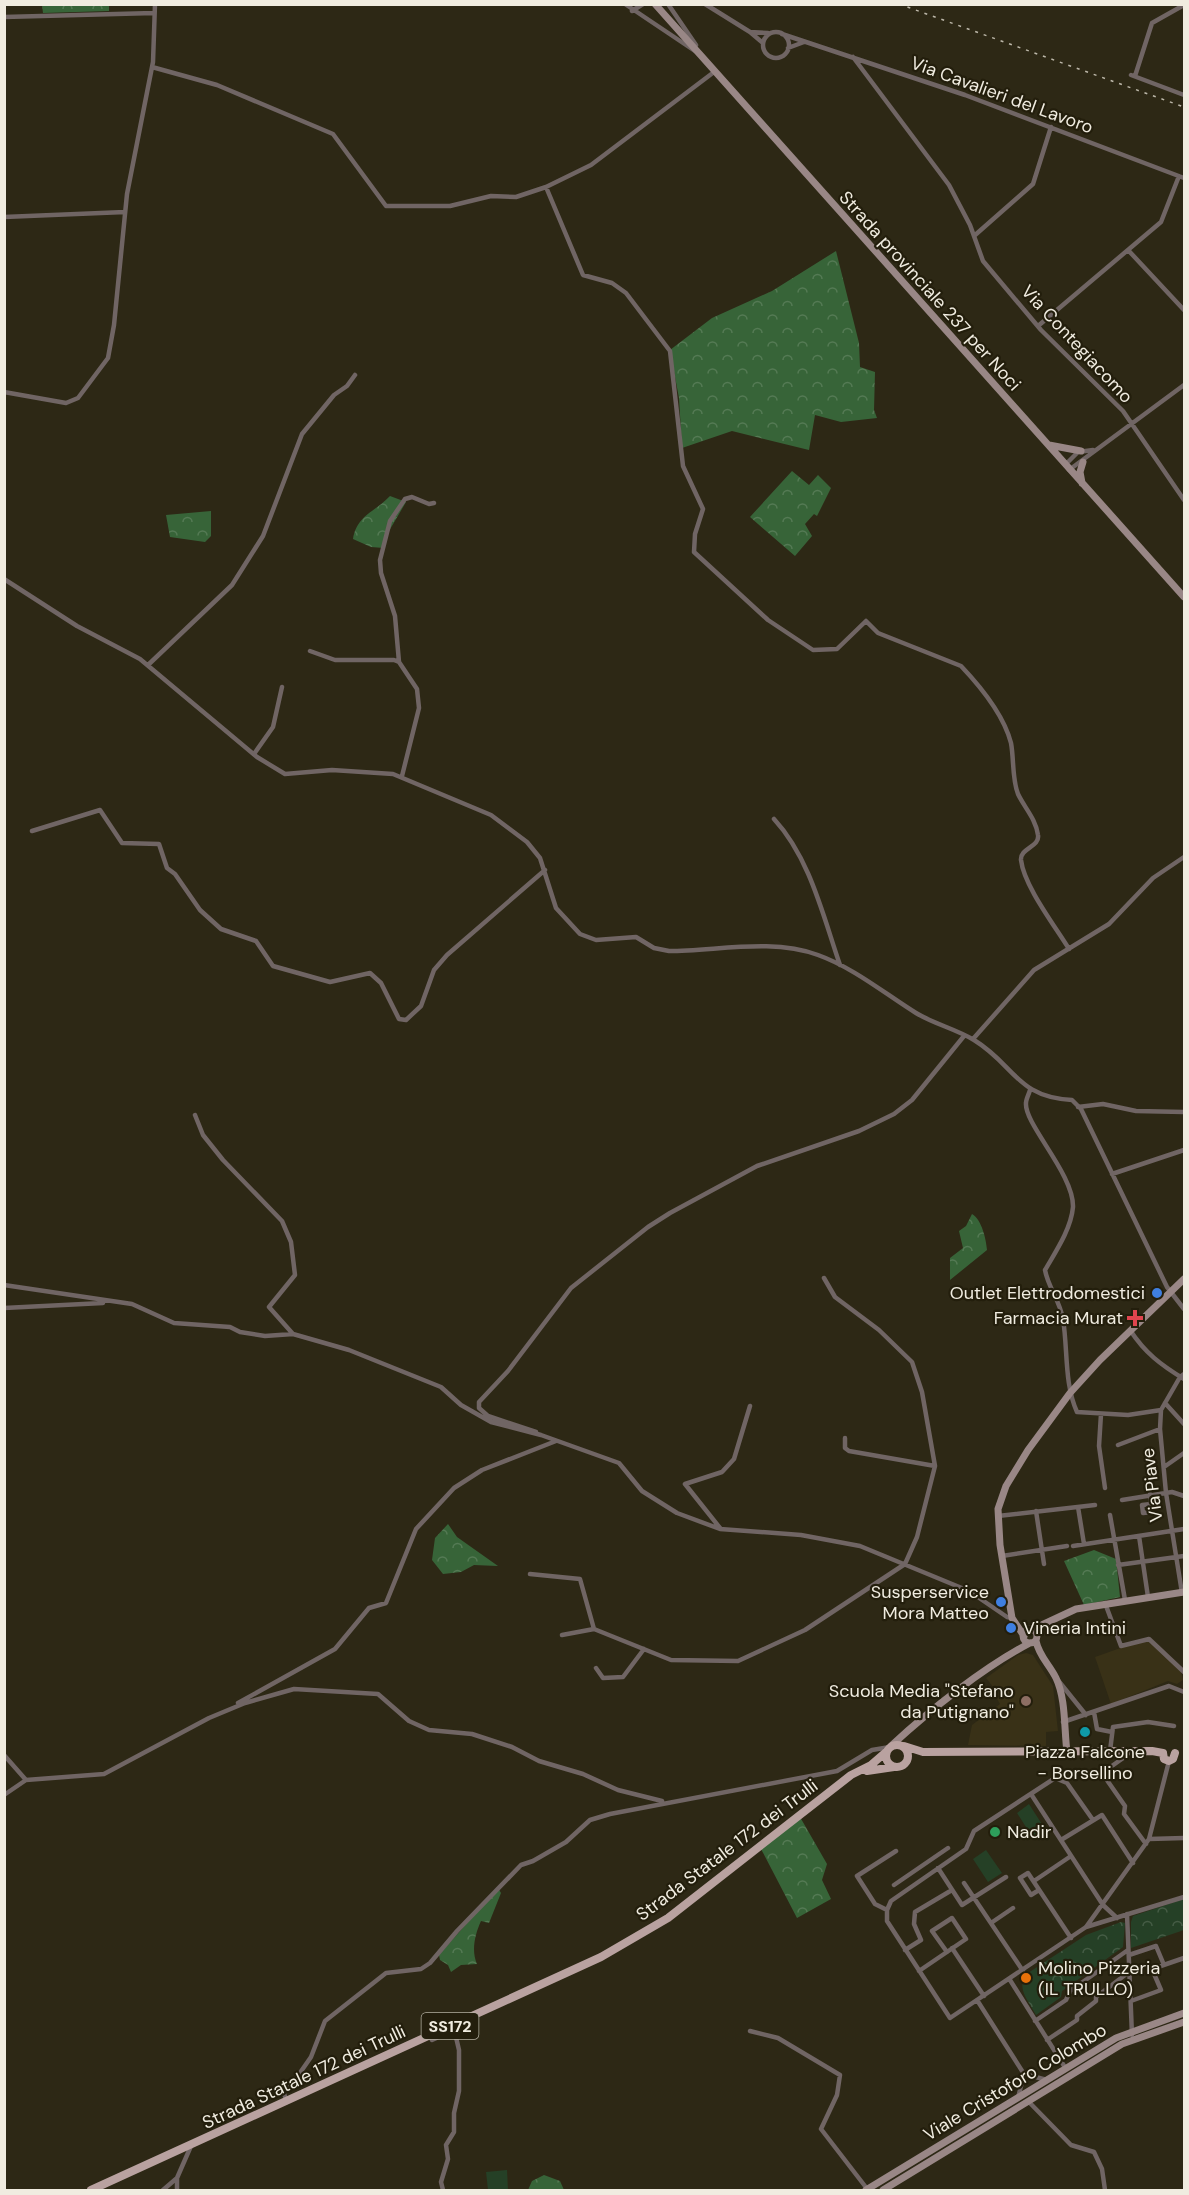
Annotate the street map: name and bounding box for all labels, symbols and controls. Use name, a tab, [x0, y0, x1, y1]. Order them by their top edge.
street label: Via Cavalieri del Lavoro	[907, 51, 1097, 139]
street label: Strada provinciale 237 per Noci	[834, 186, 1026, 396]
street label: Via Contegiacomo	[1016, 280, 1138, 408]
place label: Outlet Elettrodomestici	[950, 1281, 1145, 1305]
marker: Outlet Elettrodomestici	[1150, 1286, 1164, 1300]
place label: Farmacia Murat	[994, 1306, 1123, 1330]
marker: Farmacia Murat	[1128, 1311, 1142, 1325]
street label: Via Piave	[1136, 1447, 1168, 1523]
place label: Susperservice Mora Matteo	[871, 1580, 989, 1625]
marker: Susperservice Mora Matteo	[994, 1595, 1008, 1609]
place label: Vineria Intini	[1023, 1616, 1126, 1640]
marker: Vineria Intini	[1004, 1621, 1018, 1635]
place label: Scuola Media "Stefano da Putignano"	[829, 1679, 1014, 1724]
marker: Scuola Media "Stefano da Putignano"	[1019, 1694, 1033, 1708]
marker: Piazza Falcone - Borsellino	[1078, 1725, 1092, 1739]
place label: Piazza Falcone - Borsellino	[1025, 1740, 1145, 1785]
street label: Strada Statale 172 dei Trulli	[631, 1774, 823, 1926]
place label: Nadir	[1007, 1820, 1052, 1844]
marker: Nadir	[988, 1825, 1002, 1839]
place label: Molino Pizzeria (IL TRULLO)	[1038, 1956, 1160, 2001]
marker: Molino Pizzeria (IL TRULLO)	[1019, 1971, 1033, 1985]
road number: SS172	[422, 2013, 478, 2039]
street label: Viale Cristoforo Colombo	[919, 2018, 1111, 2146]
street label: Strada Statale 172 dei Trulli	[198, 2019, 410, 2135]

